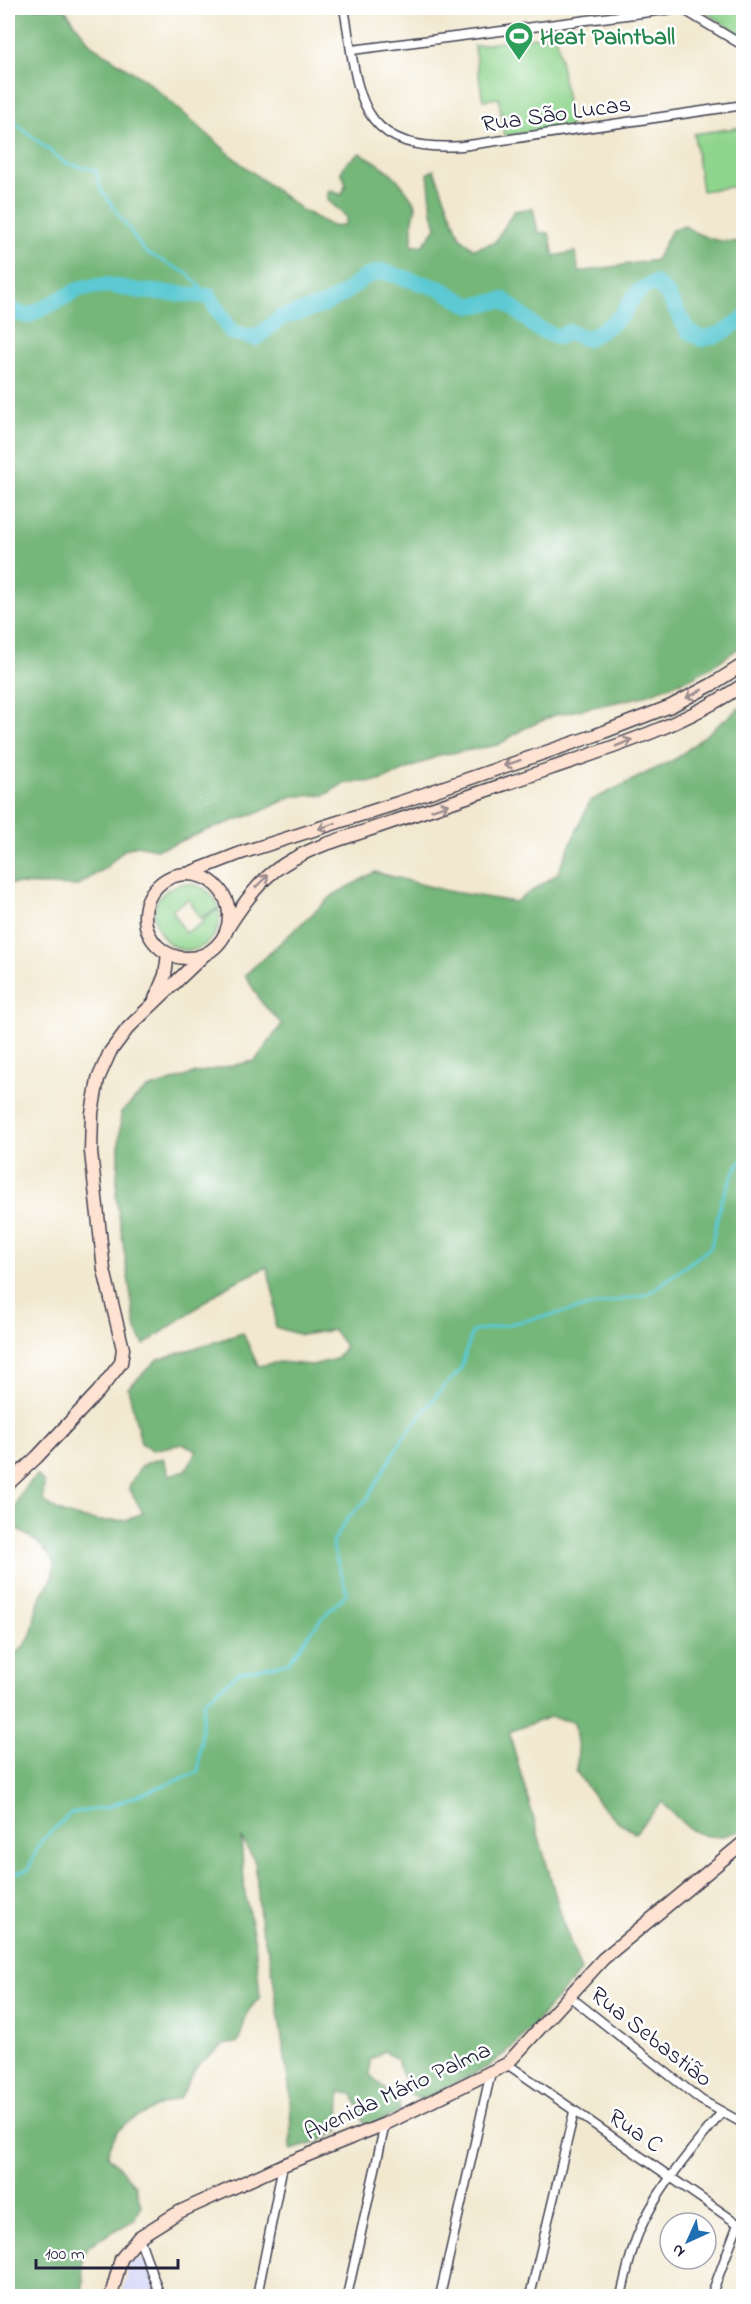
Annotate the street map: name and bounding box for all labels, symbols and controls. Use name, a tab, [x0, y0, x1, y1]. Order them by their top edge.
sports icon: Heat Paintball	[503, 20, 535, 62]
place label: Heat Paintball	[540, 21, 675, 56]
street label: Rua São Lucas	[479, 88, 633, 143]
one-way arrow	[685, 689, 703, 701]
one-way arrow	[614, 737, 633, 748]
one-way arrow	[503, 759, 522, 770]
one-way arrow	[430, 801, 449, 812]
one-way arrow	[318, 821, 337, 832]
one-way arrow	[254, 874, 269, 889]
street label: Rua Sebastião	[582, 1979, 719, 2097]
street label: Avenida Mário Palma	[299, 2034, 497, 2151]
street label: Rua C	[600, 2101, 669, 2163]
north arrow	[658, 2211, 718, 2271]
scale bar	[36, 2232, 178, 2270]
text: N	[666, 2238, 691, 2263]
text: 100 m	[45, 2242, 85, 2268]

